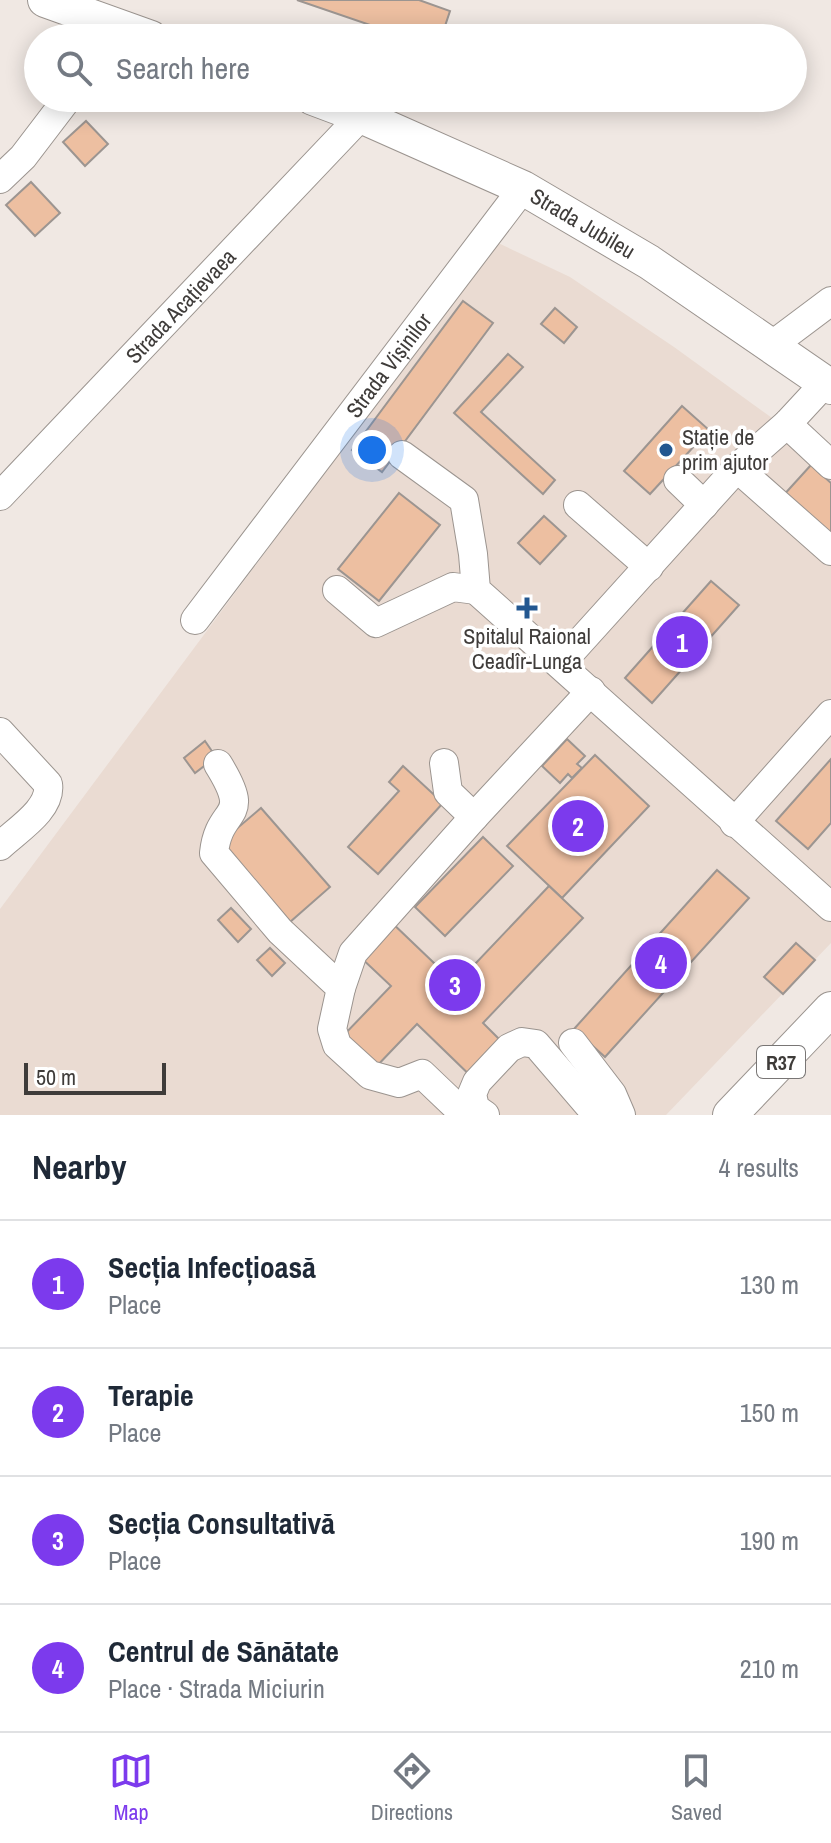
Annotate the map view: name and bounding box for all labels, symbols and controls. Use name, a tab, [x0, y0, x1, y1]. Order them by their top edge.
search box	[24, 24, 807, 112]
icon: search	[52, 46, 96, 90]
text: Search here	[116, 48, 250, 88]
street label: Strada Jubileu	[525, 181, 641, 266]
street label: Strada Acațievaea	[119, 242, 242, 370]
street label: Strada Vișinilor	[339, 307, 438, 424]
place label: Stație de prim ajutor	[682, 422, 768, 477]
your location	[352, 430, 392, 470]
marker: Stație de prim ajutor	[657, 441, 675, 459]
marker: Spitalul Raional Ceadîr-Lunga	[516, 597, 538, 619]
pin: 1	[656, 612, 708, 672]
place label: Spitalul Raional Ceadîr-Lunga	[463, 621, 591, 676]
pin: 2	[552, 796, 604, 856]
pin: 4	[635, 933, 687, 993]
pin: 3	[429, 955, 481, 1015]
road number: R37	[757, 1046, 805, 1078]
scale bar	[24, 1059, 166, 1095]
text: 50 m	[36, 1062, 76, 1092]
text: Nearby	[32, 1144, 127, 1190]
text: 4 results	[718, 1150, 799, 1185]
text: Secția Infecțioasă	[108, 1247, 316, 1287]
text: 1	[52, 1267, 64, 1302]
text: 130 m	[740, 1267, 799, 1302]
text: Place	[108, 1287, 161, 1322]
text: Terapie	[108, 1375, 194, 1415]
text: 2	[52, 1395, 64, 1430]
text: 150 m	[740, 1395, 799, 1430]
text: Place	[108, 1415, 161, 1450]
text: Secția Consultativă	[108, 1503, 335, 1543]
text: 3	[52, 1523, 64, 1558]
text: 190 m	[740, 1523, 799, 1558]
text: Place	[108, 1543, 161, 1578]
text: Centrul de Sănătate	[108, 1631, 339, 1671]
text: 4	[52, 1651, 64, 1686]
text: 210 m	[740, 1651, 799, 1686]
text: Place · Strada Miciurin	[108, 1671, 325, 1706]
tab: Map	[109, 1749, 153, 1827]
tab: Directions	[371, 1749, 453, 1827]
tab: Saved	[671, 1749, 722, 1827]

